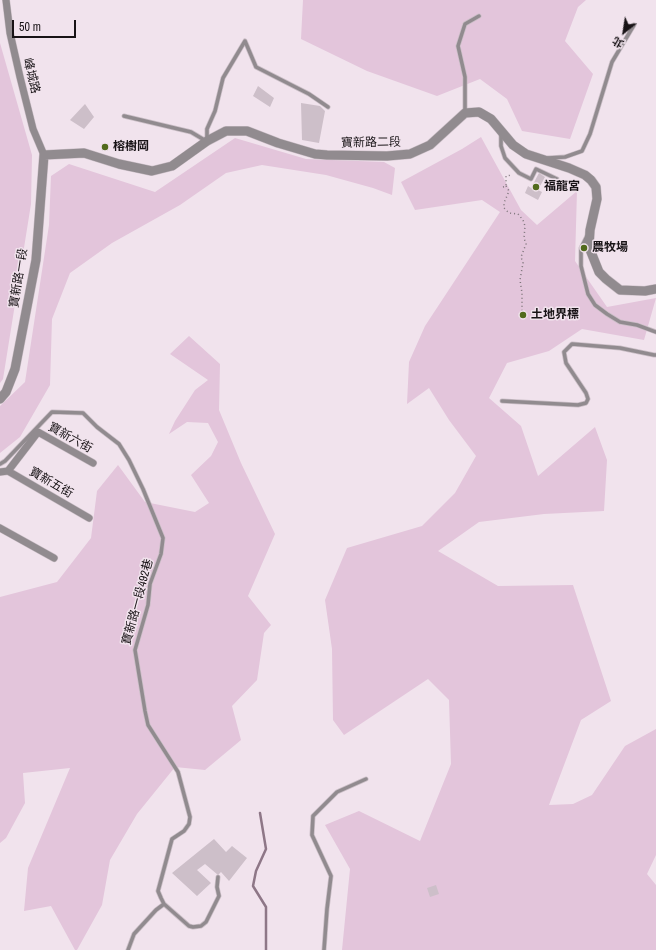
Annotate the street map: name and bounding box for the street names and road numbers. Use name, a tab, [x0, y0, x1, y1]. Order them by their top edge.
street label: 峰城路	[20, 57, 42, 95]
street label: 寶新路二段	[341, 135, 401, 151]
street label: 寶新路一段	[7, 247, 31, 309]
street label: 寶新六街	[46, 420, 94, 456]
street label: 寶新五街	[27, 465, 75, 501]
street label: 寶新路一段492巷	[120, 557, 156, 647]

